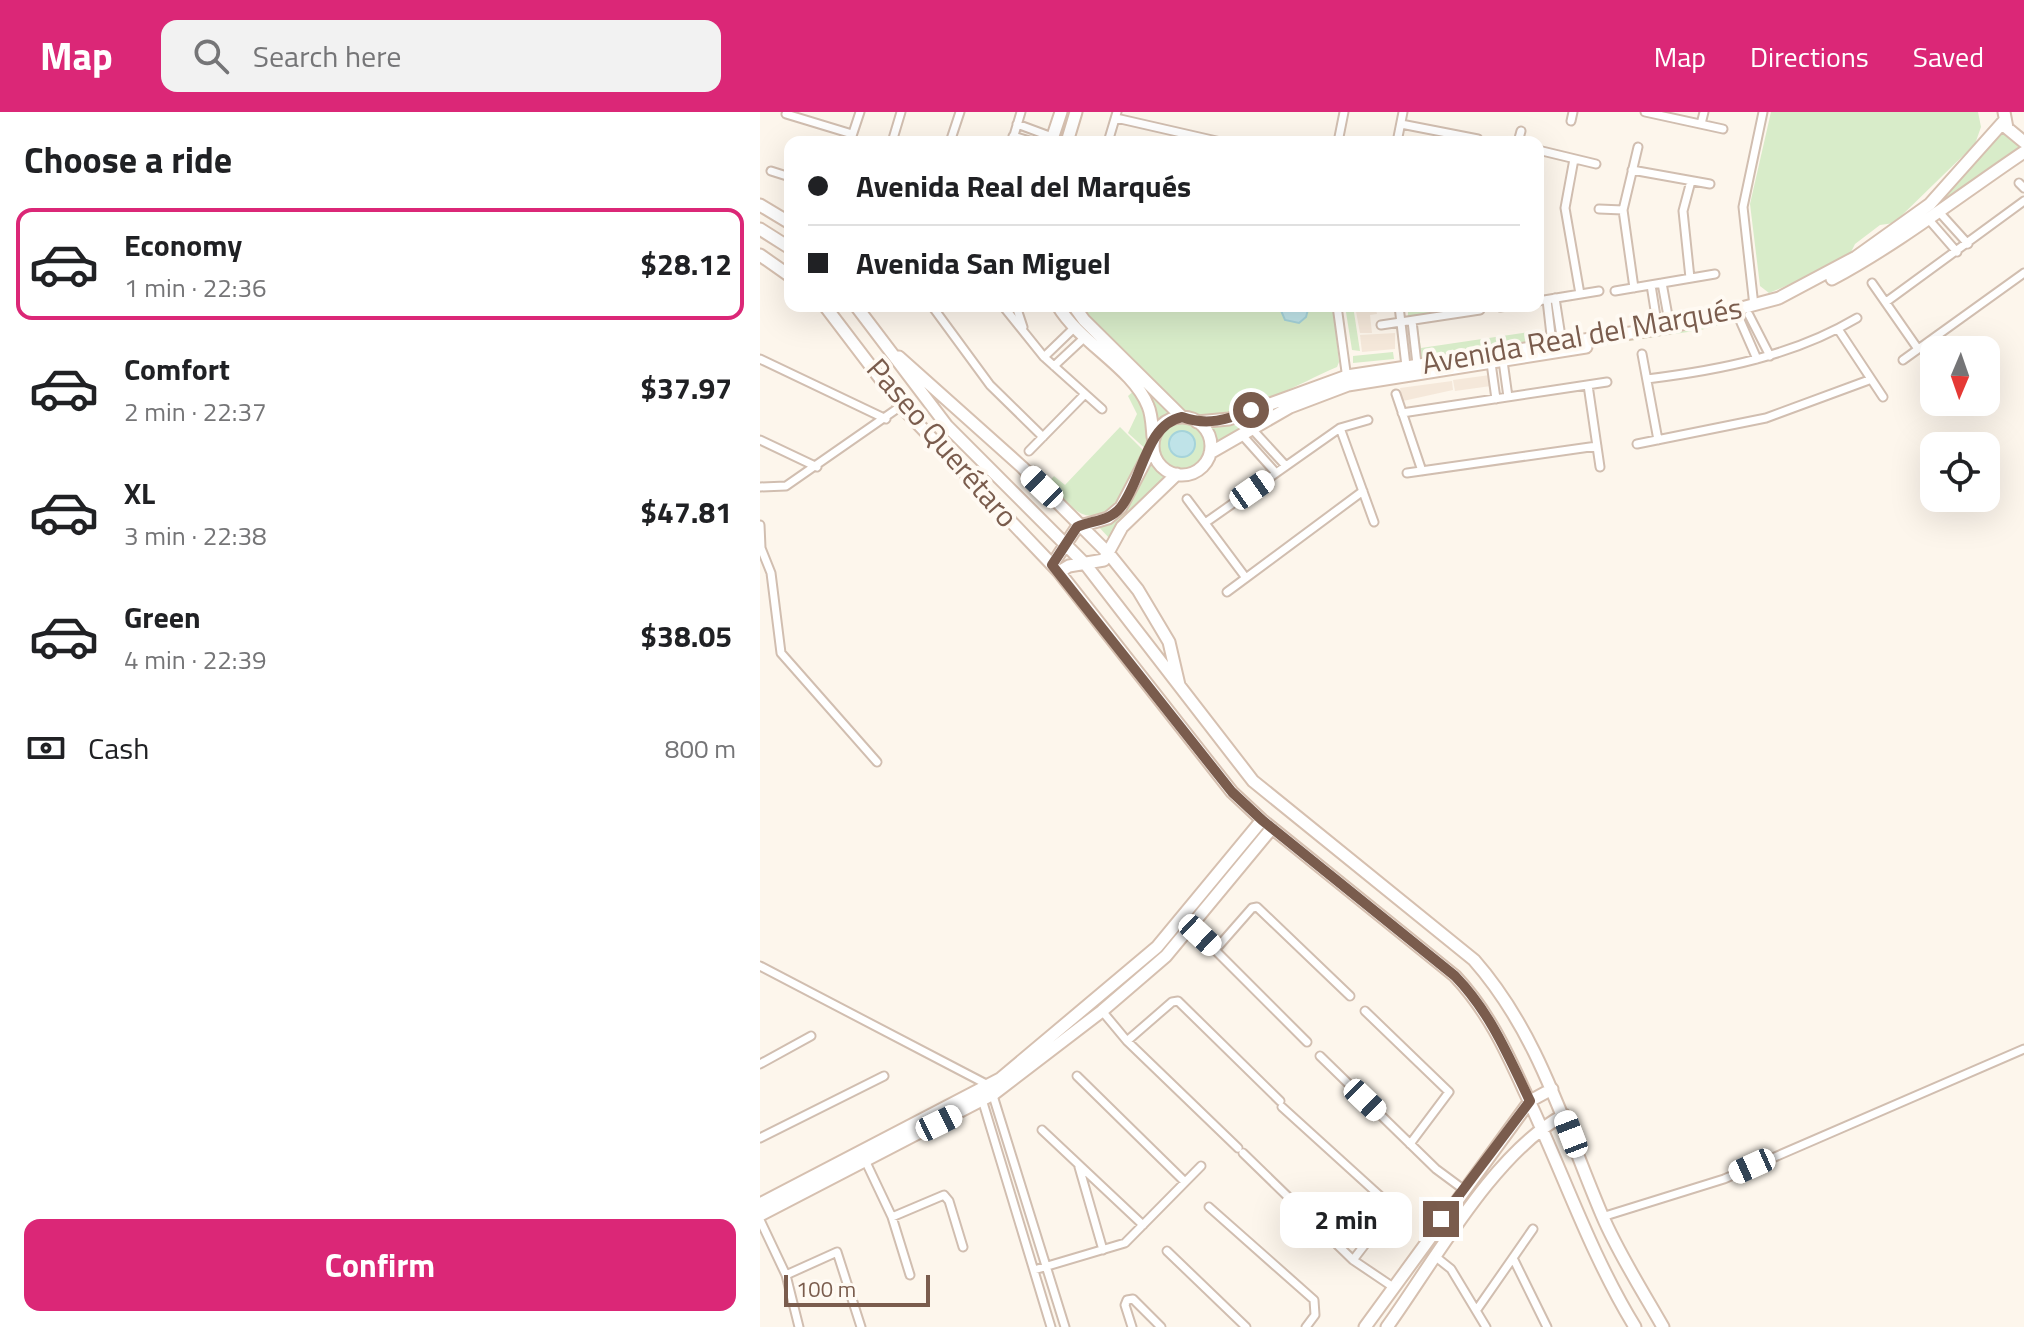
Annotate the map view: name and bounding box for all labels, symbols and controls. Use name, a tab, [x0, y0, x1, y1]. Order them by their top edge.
search box	[161, 20, 721, 92]
text: Map	[40, 27, 113, 85]
text: Search here	[253, 33, 402, 79]
icon: search	[189, 34, 233, 78]
text: Map	[1654, 35, 1706, 78]
text: Directions	[1750, 35, 1869, 78]
text: Saved	[1913, 35, 1984, 78]
text: Choose a ride	[24, 132, 232, 187]
text: Avenida Real del Marqués	[856, 163, 1191, 209]
text: Economy	[124, 222, 242, 268]
icon: car	[28, 228, 100, 300]
text: Avenida San Miguel	[856, 240, 1111, 286]
text: $28.12	[640, 241, 732, 287]
text: 1 min · 22:36	[124, 268, 267, 307]
street label: Avenida Real del Marqués	[1418, 284, 1746, 386]
north arrow	[1920, 336, 2000, 416]
map controls	[1920, 336, 2000, 512]
text: Comfort	[124, 346, 230, 392]
street label: Paseo Querétaro	[856, 347, 1030, 537]
icon: car	[28, 352, 100, 424]
text: $37.97	[640, 365, 732, 411]
text: 2 min · 22:37	[124, 392, 267, 431]
route start	[1233, 392, 1269, 428]
button: locate	[1920, 432, 2000, 512]
car	[1016, 462, 1068, 512]
car	[1225, 466, 1279, 514]
text: XL	[124, 470, 155, 516]
icon: car	[28, 476, 100, 548]
text: $47.81	[640, 489, 732, 535]
text: 3 min · 22:38	[124, 516, 267, 555]
text: Green	[124, 594, 201, 640]
icon: car	[28, 600, 100, 672]
text: $38.05	[640, 613, 732, 659]
text: 4 min · 22:39	[124, 640, 267, 679]
text: Cash	[88, 725, 149, 771]
icon: cash	[24, 726, 68, 770]
text: 800 m	[665, 729, 736, 768]
car	[1174, 910, 1226, 960]
car	[1339, 1075, 1391, 1125]
car	[912, 1102, 966, 1144]
car	[1551, 1107, 1591, 1161]
car	[1725, 1145, 1779, 1187]
callout: 2 min	[1281, 1191, 1413, 1247]
text: 2 min	[1314, 1200, 1378, 1239]
route end	[1423, 1201, 1459, 1237]
button: Confirm	[24, 1219, 736, 1311]
scale bar	[784, 1271, 930, 1307]
text: 100 m	[796, 1272, 856, 1306]

